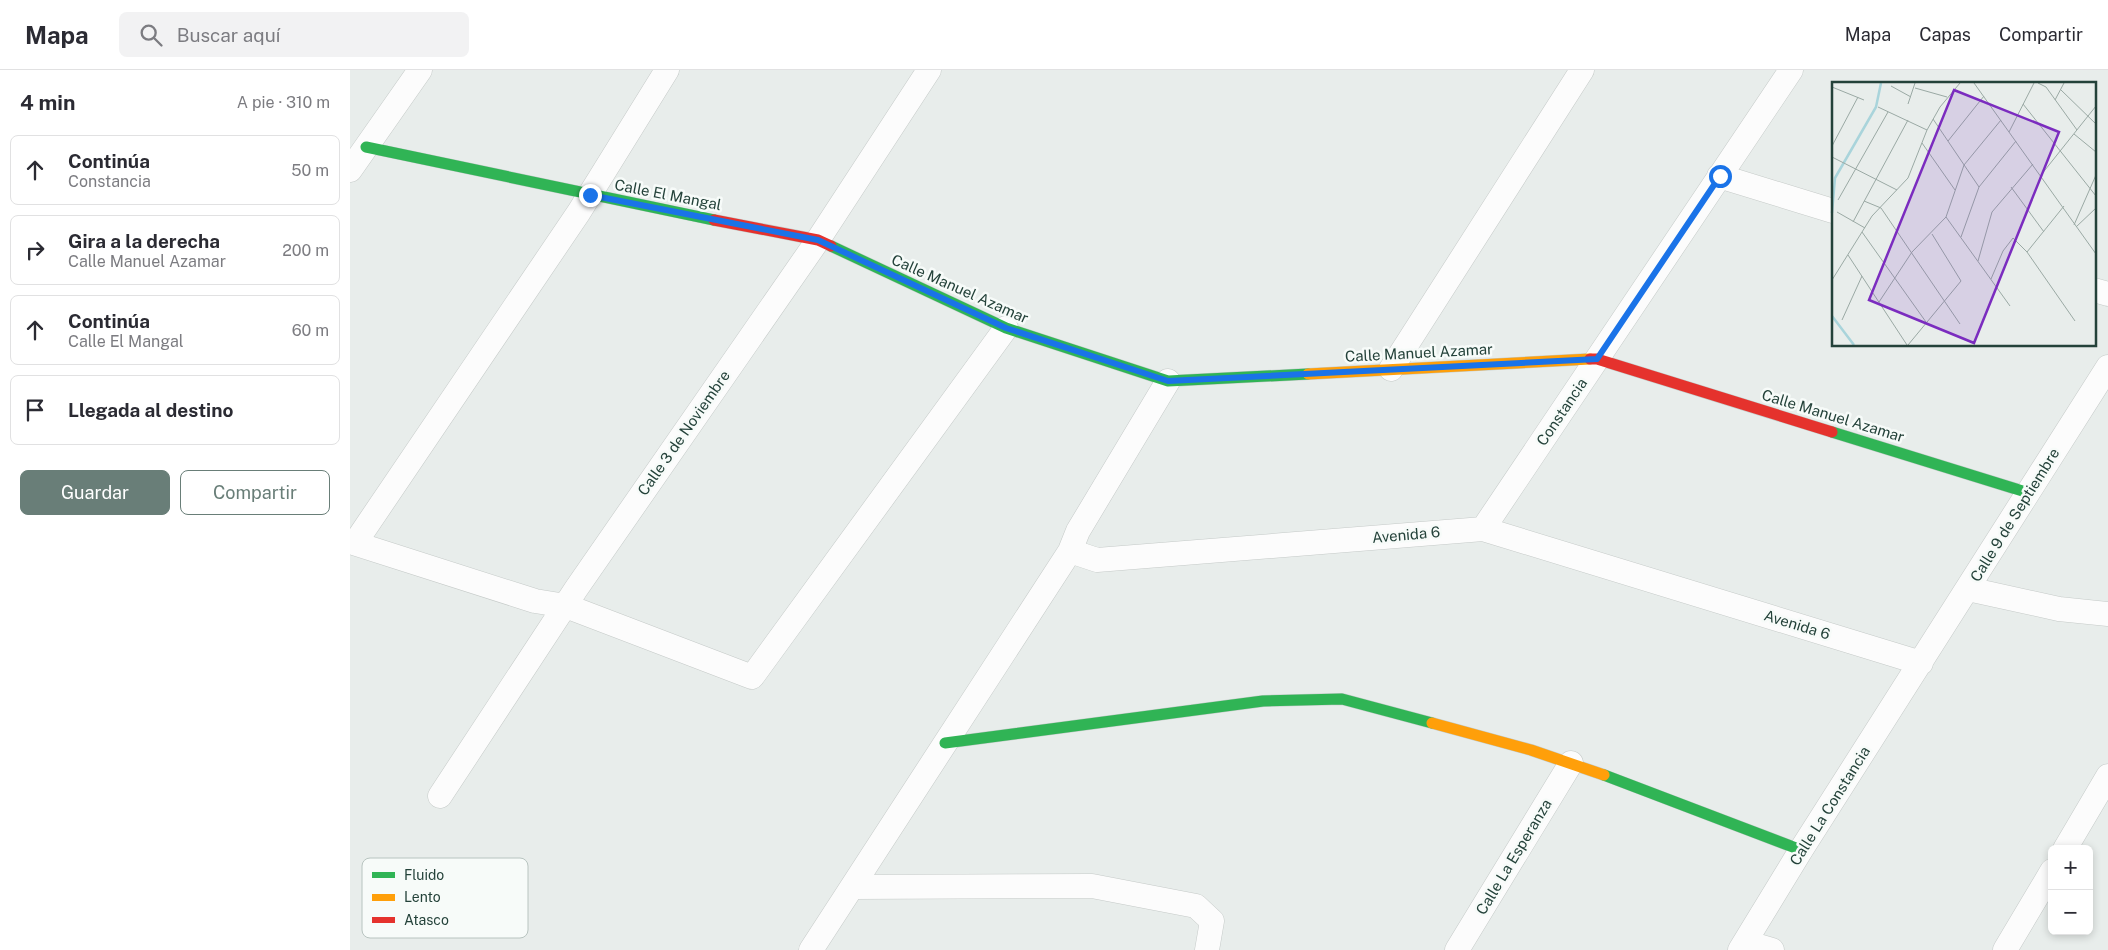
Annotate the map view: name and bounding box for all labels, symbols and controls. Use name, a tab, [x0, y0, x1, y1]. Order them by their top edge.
search box	[119, 12, 469, 57]
text: Mapa	[25, 21, 89, 49]
icon: search	[137, 21, 165, 49]
text: Buscar aquí	[177, 24, 280, 46]
text: Mapa	[1845, 24, 1891, 45]
text: Capas	[1919, 24, 1971, 45]
text: Compartir	[1999, 24, 2083, 45]
inset map	[1832, 82, 2096, 346]
text: 4 min	[20, 90, 75, 115]
text: A pie · 310 m	[237, 93, 330, 112]
text: Continúa	[68, 150, 150, 172]
icon: ahead	[21, 156, 49, 184]
text: 50 m	[291, 161, 329, 180]
route start	[1709, 165, 1732, 188]
text: Constancia	[68, 172, 151, 191]
street label: Calle El Mangal	[613, 176, 723, 213]
route end	[579, 184, 602, 207]
text: Gira a la derecha	[68, 230, 220, 252]
icon: right	[21, 236, 49, 264]
text: 200 m	[282, 241, 329, 260]
street label: Calle Manuel Azamar	[889, 251, 1031, 326]
text: Calle Manuel Azamar	[68, 252, 226, 271]
text: Continúa	[68, 310, 150, 332]
icon: ahead	[21, 316, 49, 344]
text: 60 m	[292, 321, 329, 340]
text: Calle El Mangal	[68, 332, 184, 351]
street label: Calle Manuel Azamar	[1345, 340, 1493, 365]
street label: Calle 3 de Noviembre	[634, 367, 733, 498]
street label: Constancia	[1533, 375, 1590, 449]
street label: Calle Manuel Azamar	[1760, 386, 1907, 445]
icon: arrive	[21, 396, 49, 424]
text: Llegada al destino	[68, 399, 233, 421]
street label: Calle 9 de Septiembre	[1967, 445, 2063, 585]
button: Guardar	[20, 470, 170, 515]
button: Compartir	[180, 470, 330, 515]
street label: Avenida 6	[1371, 523, 1441, 546]
street label: Avenida 6	[1762, 606, 1832, 643]
street label: Calle La Constancia	[1786, 743, 1873, 868]
street label: Calle La Esperanza	[1472, 796, 1555, 918]
map controls	[2048, 845, 2093, 935]
button: +	[2048, 845, 2093, 890]
legend	[362, 858, 528, 938]
text: Fluido	[404, 867, 444, 883]
text: Lento	[404, 889, 441, 905]
button: −	[2048, 890, 2093, 935]
text: Atasco	[404, 912, 449, 928]

